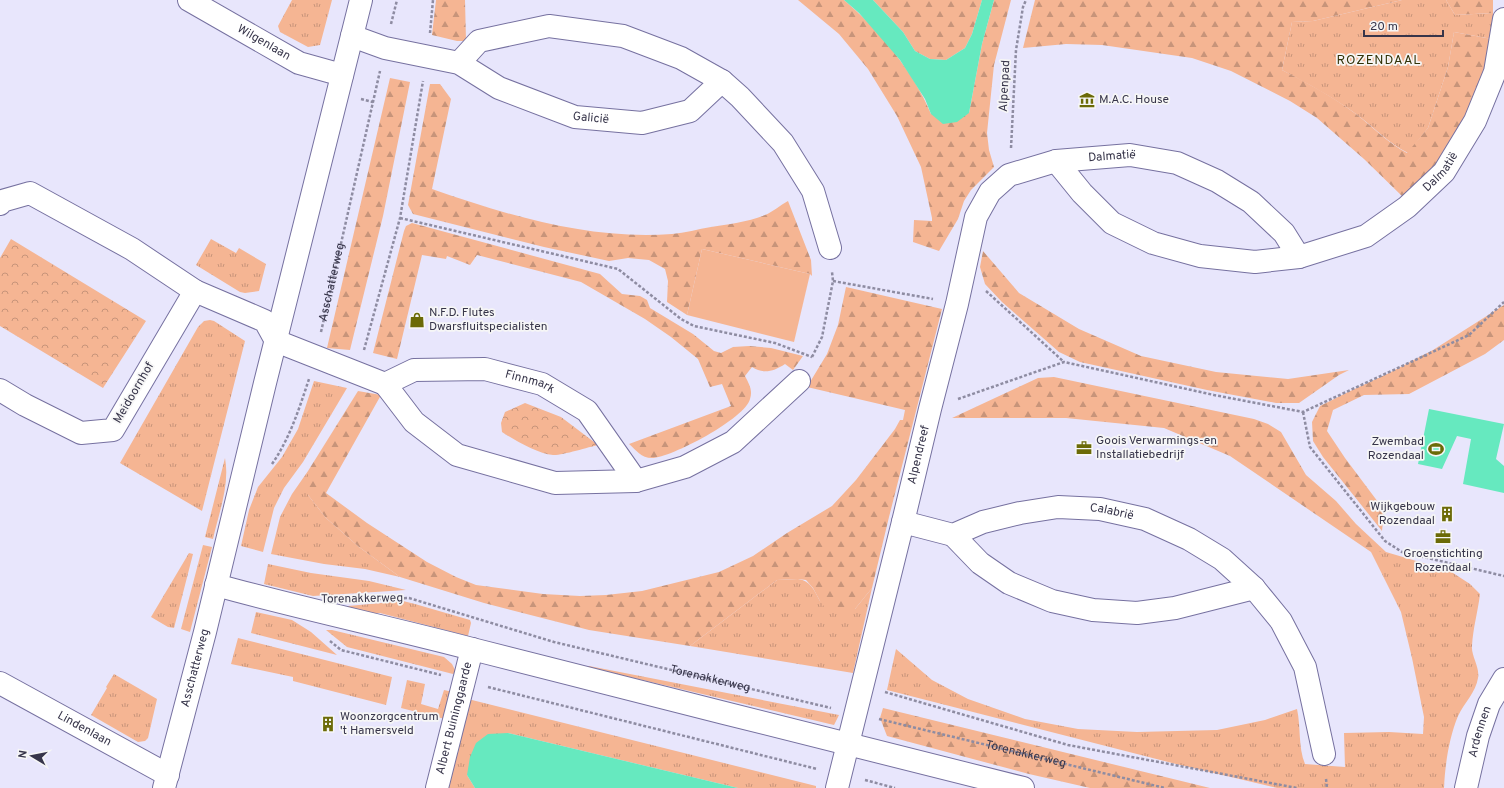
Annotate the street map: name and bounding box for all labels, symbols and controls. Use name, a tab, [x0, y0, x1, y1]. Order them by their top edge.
scale bar	[1364, 12, 1443, 38]
text: 20 m	[1370, 19, 1398, 35]
street label: Wilgenlaan	[234, 21, 293, 64]
district label: ROZENDAAL	[1336, 53, 1422, 69]
street label: Alpenpad	[996, 60, 1014, 112]
museum icon: M.A.C. House	[1078, 91, 1096, 109]
place label: M.A.C. House	[1099, 92, 1169, 108]
street label: Galicië	[572, 109, 610, 128]
street label: Dalmatië	[1088, 147, 1137, 166]
street label: Dalmatië	[1420, 149, 1462, 196]
street label: Asschatterweg	[316, 241, 349, 323]
place label: N.F.D. Flutes Dwarsfluitspecialisten	[429, 305, 548, 335]
shop icon: N.F.D. Flutes Dwarsfluitspecialisten	[408, 311, 426, 329]
street label: Meidoornhof	[110, 359, 158, 427]
street label: Finnmark	[503, 367, 558, 398]
street label: Alpendreef	[904, 424, 934, 486]
place label: Goois Verwarmings-en Installatiebedrijf	[1096, 433, 1217, 463]
place label: Zwembad Rozendaal	[1368, 434, 1424, 464]
office icon: Goois Verwarmings-en Installatiebedrijf	[1075, 439, 1093, 457]
sports icon: Zwembad Rozendaal	[1427, 440, 1445, 458]
place label: Wijkgebouw Rozendaal	[1370, 499, 1435, 529]
street label: Calabrië	[1089, 501, 1135, 524]
building icon: Wijkgebouw Rozendaal	[1438, 505, 1456, 523]
office icon: Groenstichting Rozendaal	[1434, 528, 1452, 546]
place label: Groenstichting Rozendaal	[1403, 546, 1483, 576]
street label: Torenakkerweg	[321, 590, 403, 608]
street label: Asschatterweg	[178, 627, 213, 709]
street label: Albert Buininggaarde	[433, 660, 476, 776]
street label: Torenakkerweg	[668, 662, 752, 697]
street label: Ardennen	[1465, 704, 1496, 759]
street label: Lindenlaan	[54, 708, 114, 750]
place label: Woonzorgcentrum 't Hamersveld	[340, 709, 439, 739]
building icon: Woonzorgcentrum 't Hamersveld	[319, 715, 337, 733]
north arrow	[12, 736, 52, 776]
street label: Torenakkerweg	[984, 737, 1068, 772]
text: N	[16, 749, 31, 760]

